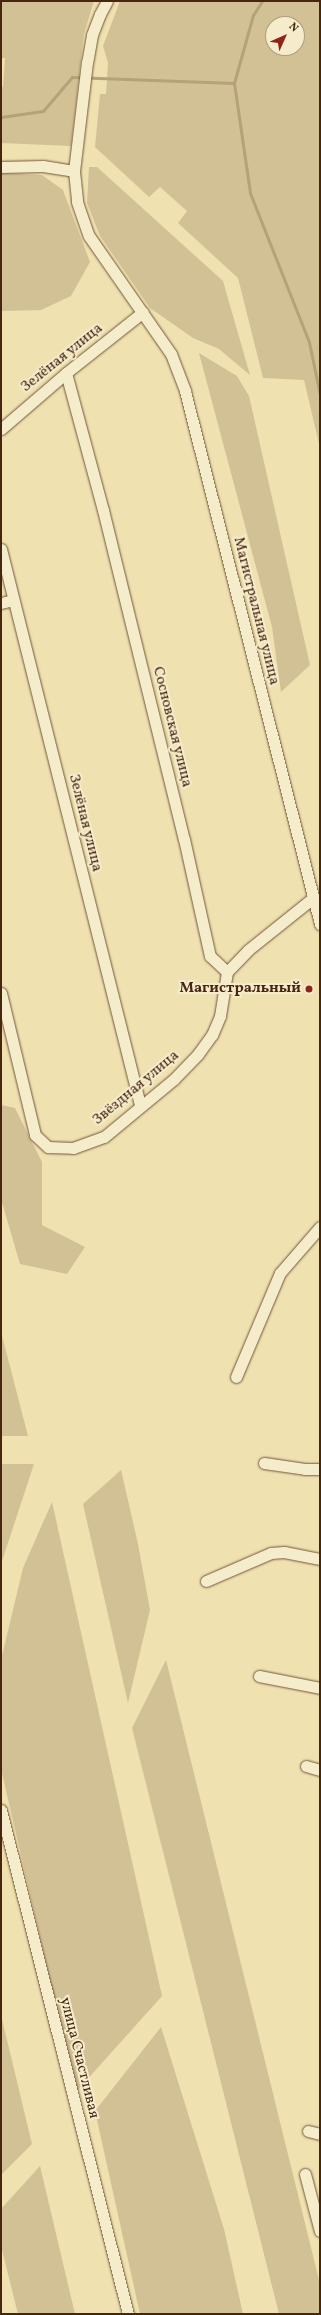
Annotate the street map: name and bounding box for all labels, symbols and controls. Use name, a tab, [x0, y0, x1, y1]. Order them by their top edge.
north arrow	[265, 16, 305, 56]
text: N	[285, 20, 301, 36]
street label: Зелёная улица	[17, 319, 107, 397]
street label: Магистральная улица	[229, 535, 283, 687]
street label: Сосновская улица	[148, 665, 196, 789]
street label: Зелёная улица	[64, 772, 106, 874]
place label: Магистральный	[179, 980, 301, 998]
marker: Магистральный	[304, 984, 314, 994]
street label: Звёздная улица	[89, 1047, 183, 1129]
street label: улица Счастливая	[55, 1996, 103, 2120]

